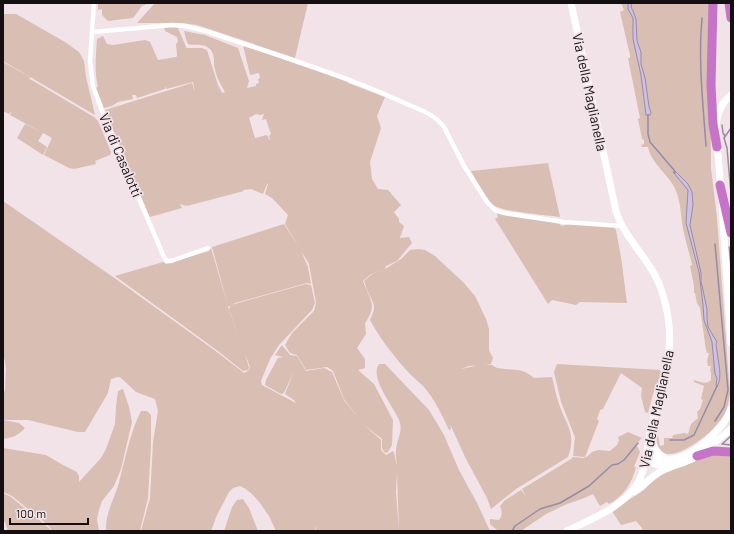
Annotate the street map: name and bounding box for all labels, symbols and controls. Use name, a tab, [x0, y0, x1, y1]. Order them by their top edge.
street label: Via della Maglianella	[569, 31, 611, 153]
street label: Via di Casalotti	[96, 110, 146, 200]
street label: Via della Maglianella	[635, 348, 677, 470]
scale bar	[10, 500, 88, 526]
text: 100 m	[16, 506, 46, 520]

